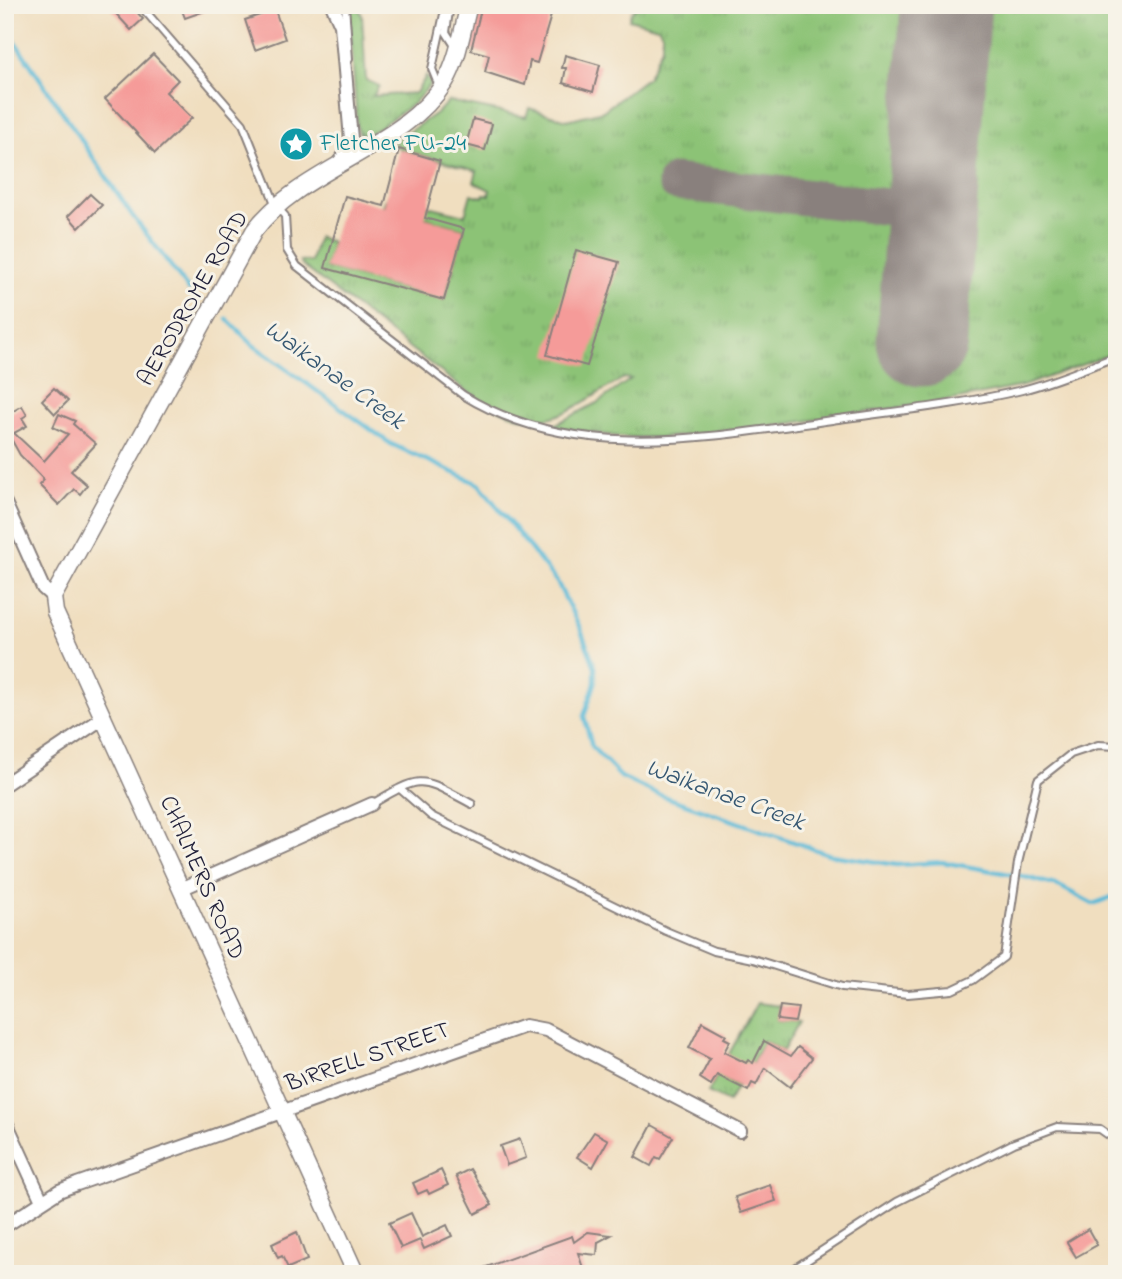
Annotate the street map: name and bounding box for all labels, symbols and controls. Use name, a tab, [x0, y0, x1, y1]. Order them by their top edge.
place icon: Fletcher FU-24	[277, 125, 315, 163]
place label: Fletcher FU-24	[319, 127, 466, 162]
street label: AERODROME ROAD	[129, 205, 259, 393]
water label: Waikanae Creek	[256, 312, 414, 441]
water label: Waikanae Creek	[640, 750, 811, 843]
street label: CHALMERS ROAD	[149, 790, 253, 966]
street label: BIRRELL STREET	[280, 1013, 455, 1103]

